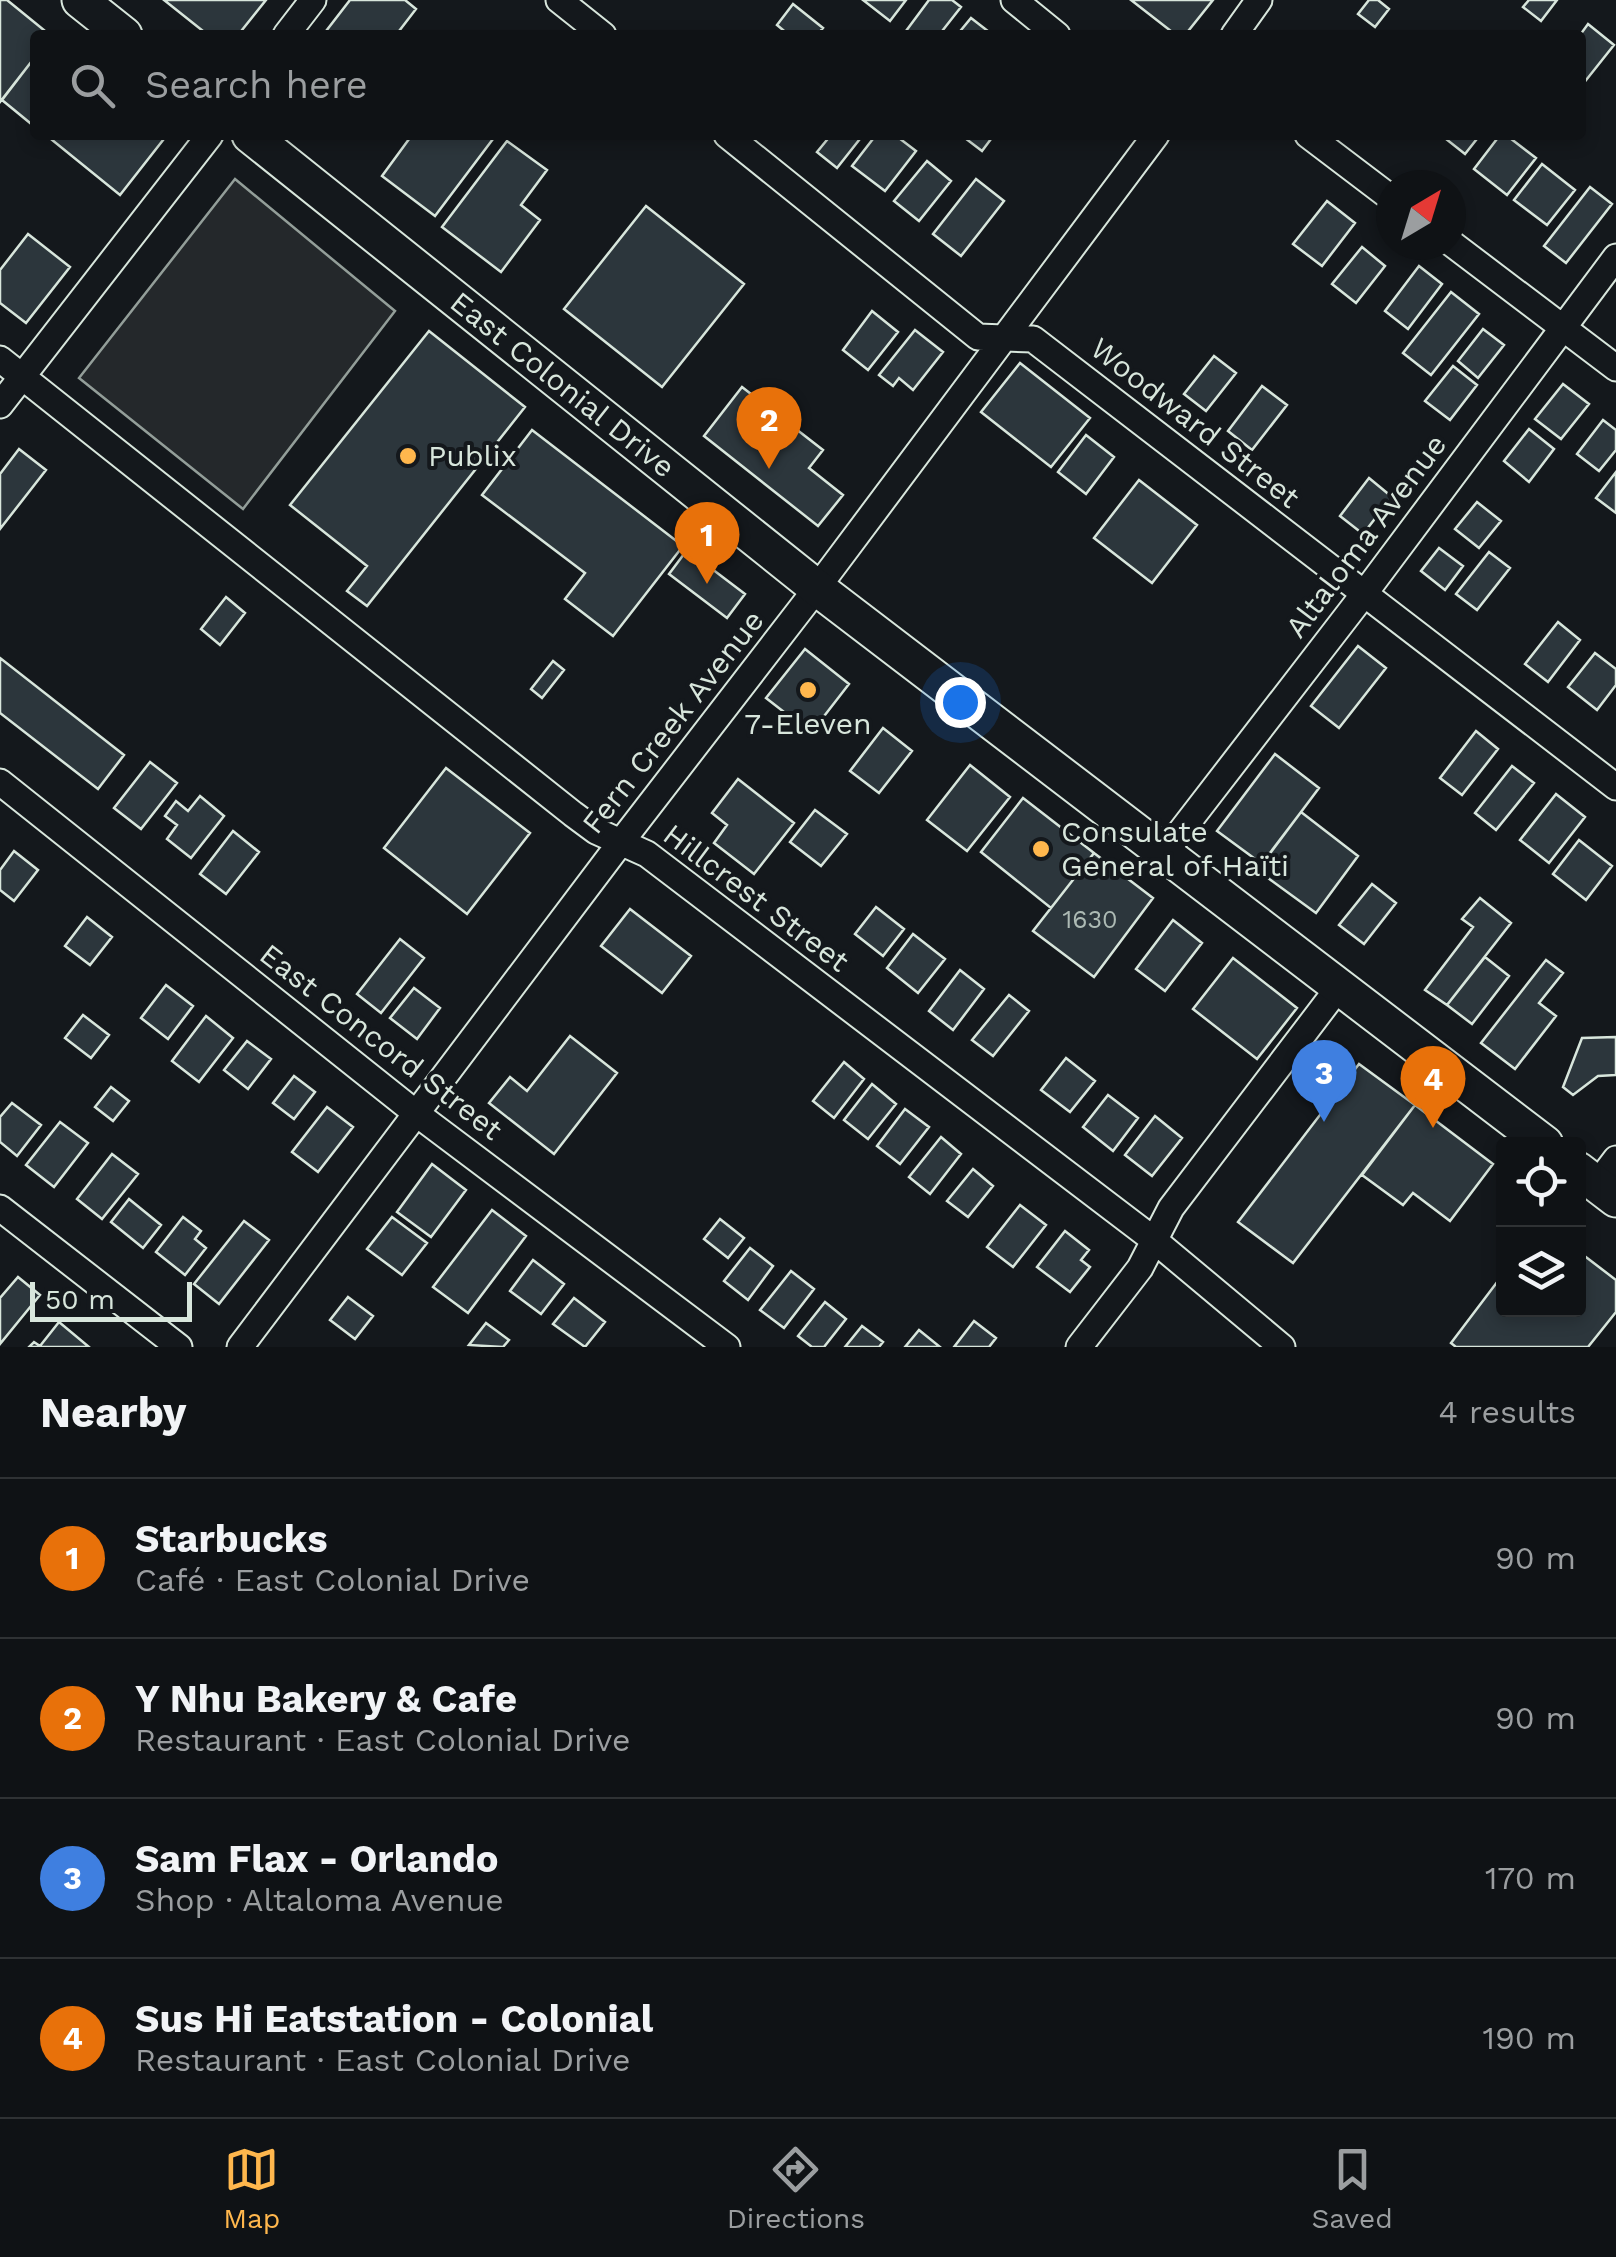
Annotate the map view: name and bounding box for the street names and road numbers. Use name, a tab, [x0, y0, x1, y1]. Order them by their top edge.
street label: East Colonial Drive	[444, 284, 682, 484]
street label: Woodward Street	[1084, 330, 1307, 515]
street label: Altaloma Avenue	[1278, 427, 1453, 644]
street label: Fern Creek Avenue	[575, 603, 771, 840]
street label: Hillcrest Street	[657, 816, 856, 979]
street label: East Concord Street	[253, 936, 510, 1147]

